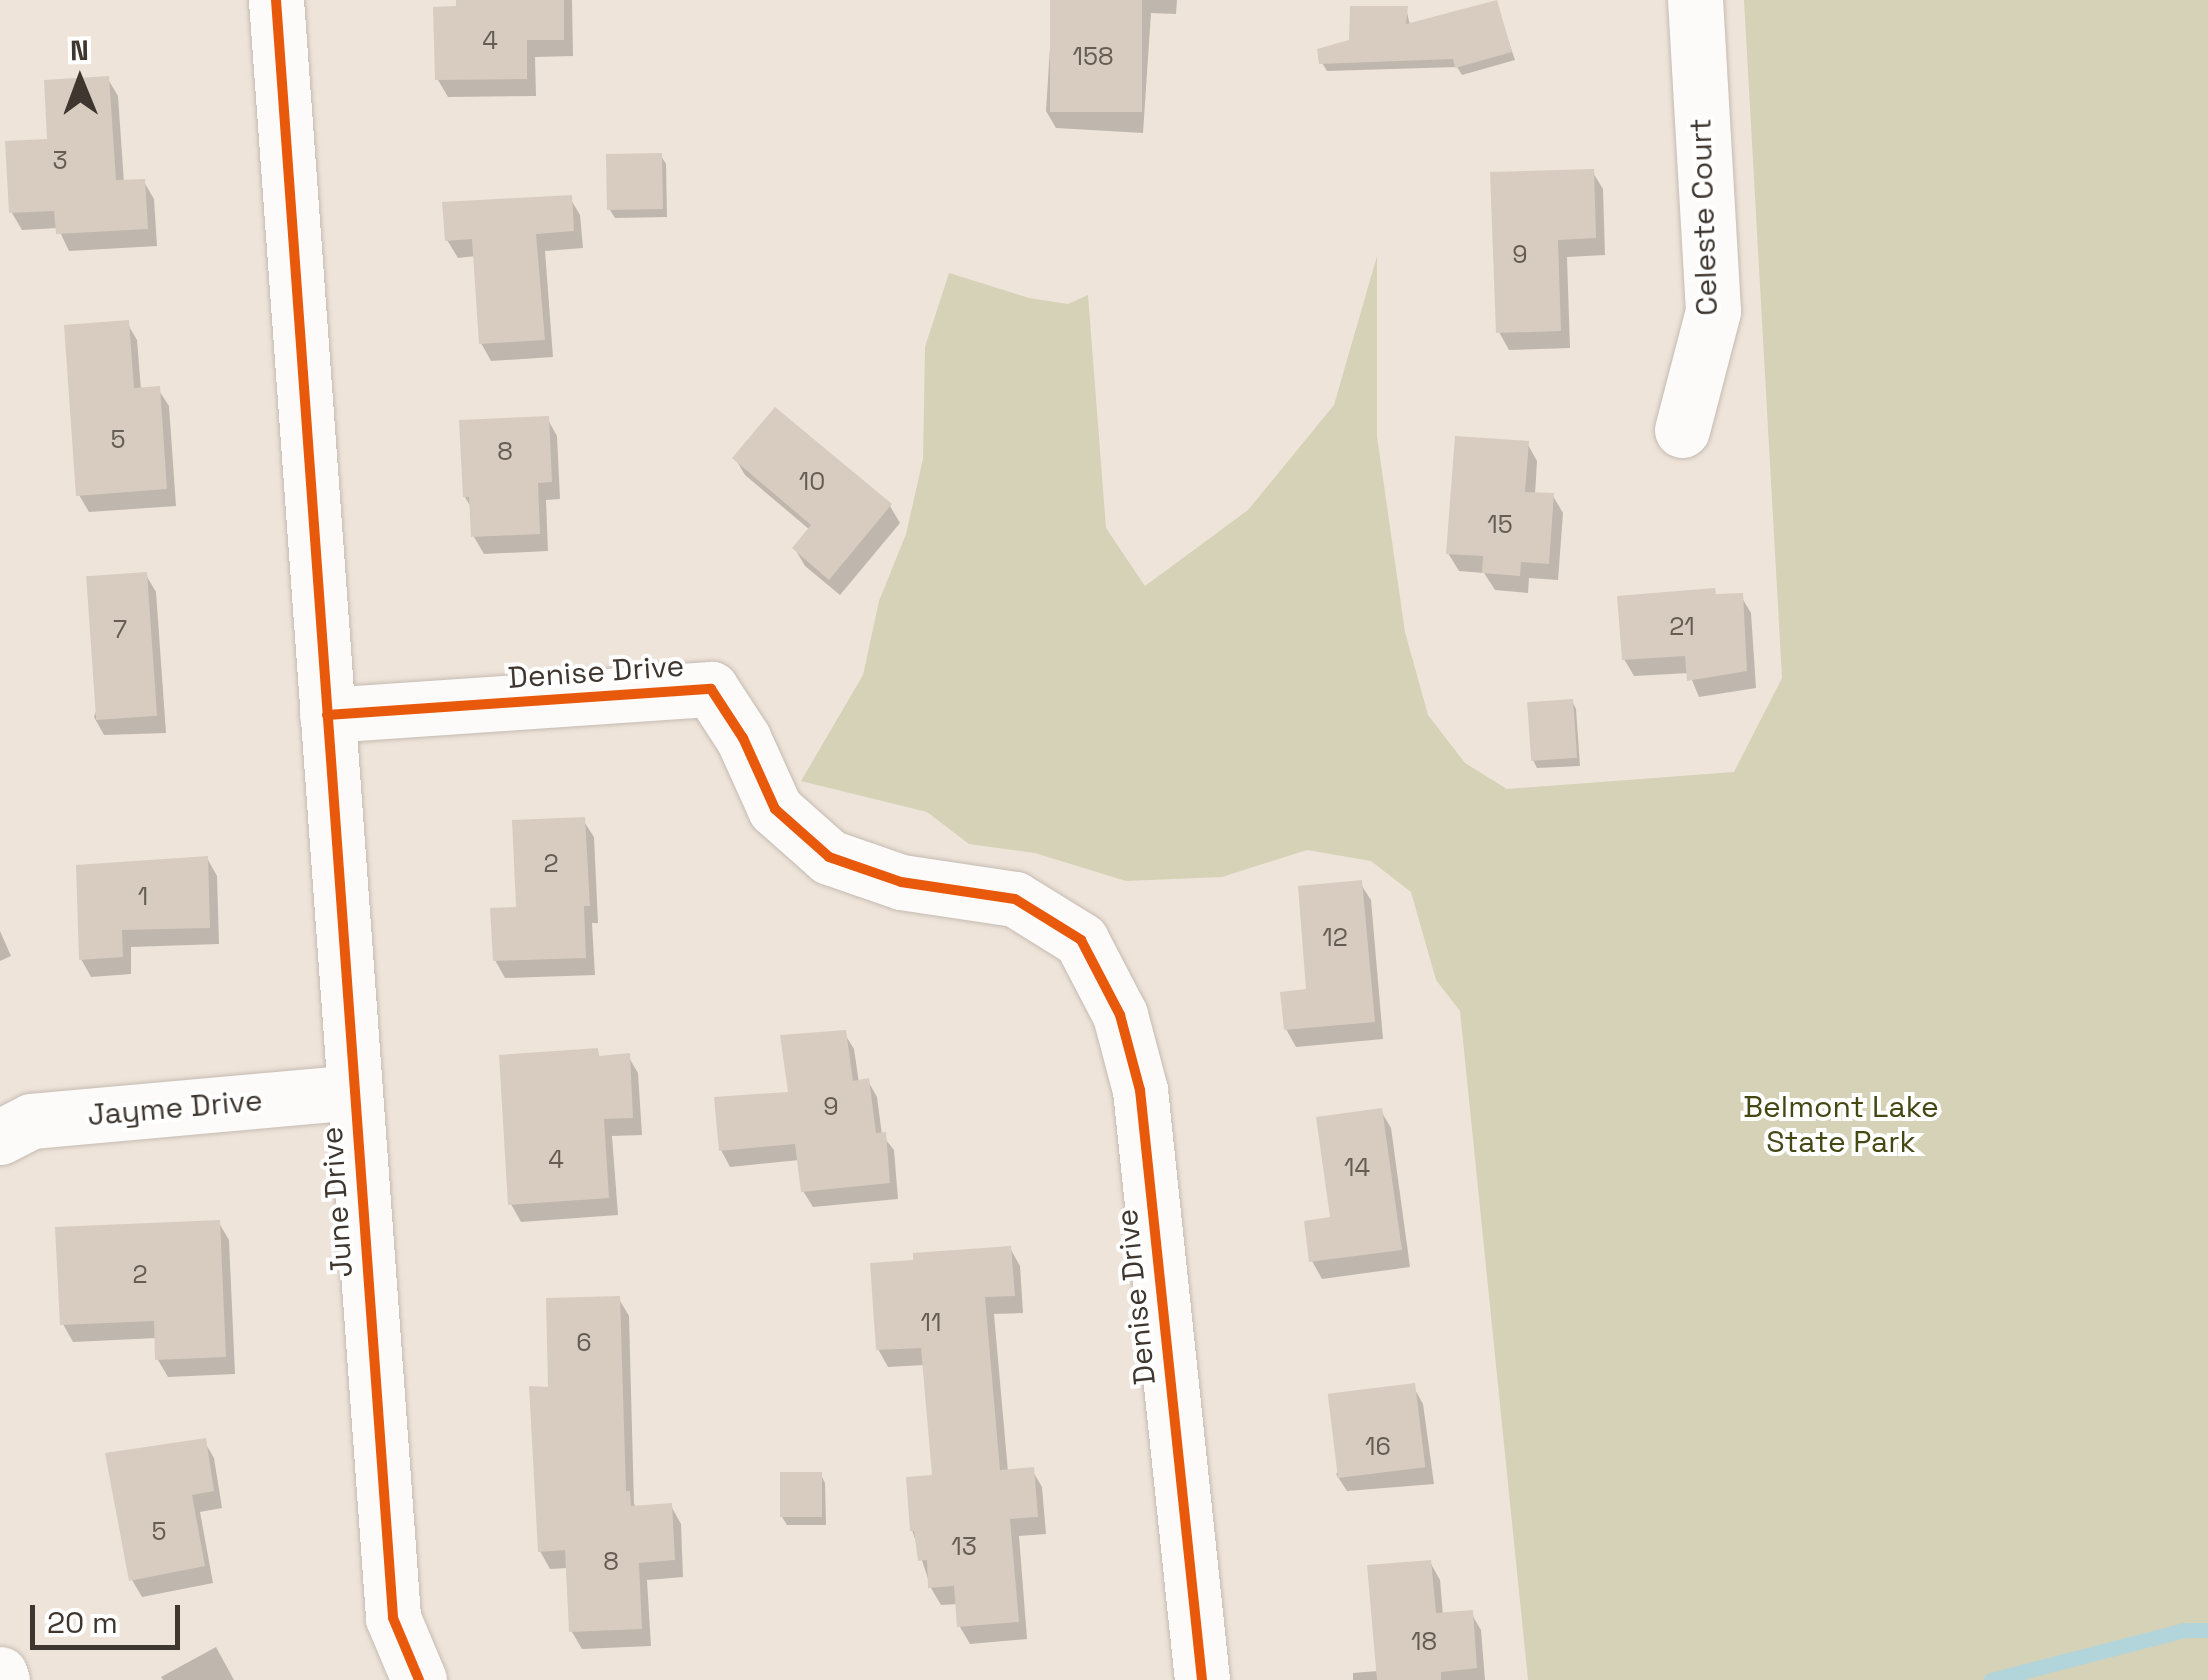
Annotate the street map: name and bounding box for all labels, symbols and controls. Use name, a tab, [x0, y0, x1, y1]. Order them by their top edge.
house number: 4	[482, 25, 498, 55]
north arrow	[30, 30, 130, 130]
text: N	[70, 32, 89, 68]
house number: 158	[1073, 41, 1113, 71]
street label: Celeste Court	[1683, 118, 1725, 316]
house number: 3	[52, 145, 68, 175]
house number: 9	[1512, 239, 1528, 269]
house number: 5	[111, 424, 125, 454]
house number: 8	[497, 436, 513, 466]
house number: 10	[799, 466, 825, 496]
house number: 15	[1487, 509, 1513, 539]
house number: 21	[1669, 611, 1695, 641]
house number: 7	[113, 614, 127, 644]
street label: Denise Drive	[507, 648, 685, 696]
house number: 2	[543, 848, 559, 878]
house number: 1	[138, 881, 148, 911]
house number: 12	[1322, 922, 1348, 952]
street label: Jayme Drive	[86, 1082, 264, 1134]
park label: Belmont Lake State Park	[1743, 1089, 1939, 1160]
house number: 9	[823, 1091, 839, 1121]
street label: June Drive	[314, 1125, 360, 1279]
house number: 4	[548, 1144, 564, 1174]
house number: 14	[1344, 1152, 1370, 1182]
street label: Denise Drive	[1109, 1207, 1163, 1387]
house number: 2	[132, 1259, 148, 1289]
house number: 11	[921, 1307, 941, 1337]
house number: 6	[576, 1327, 592, 1357]
house number: 16	[1365, 1431, 1391, 1461]
house number: 5	[152, 1516, 166, 1546]
house number: 13	[951, 1531, 977, 1561]
house number: 8	[603, 1546, 619, 1576]
scale bar	[35, 1585, 185, 1647]
text: 20 m	[47, 1603, 118, 1642]
house number: 18	[1411, 1626, 1437, 1656]

